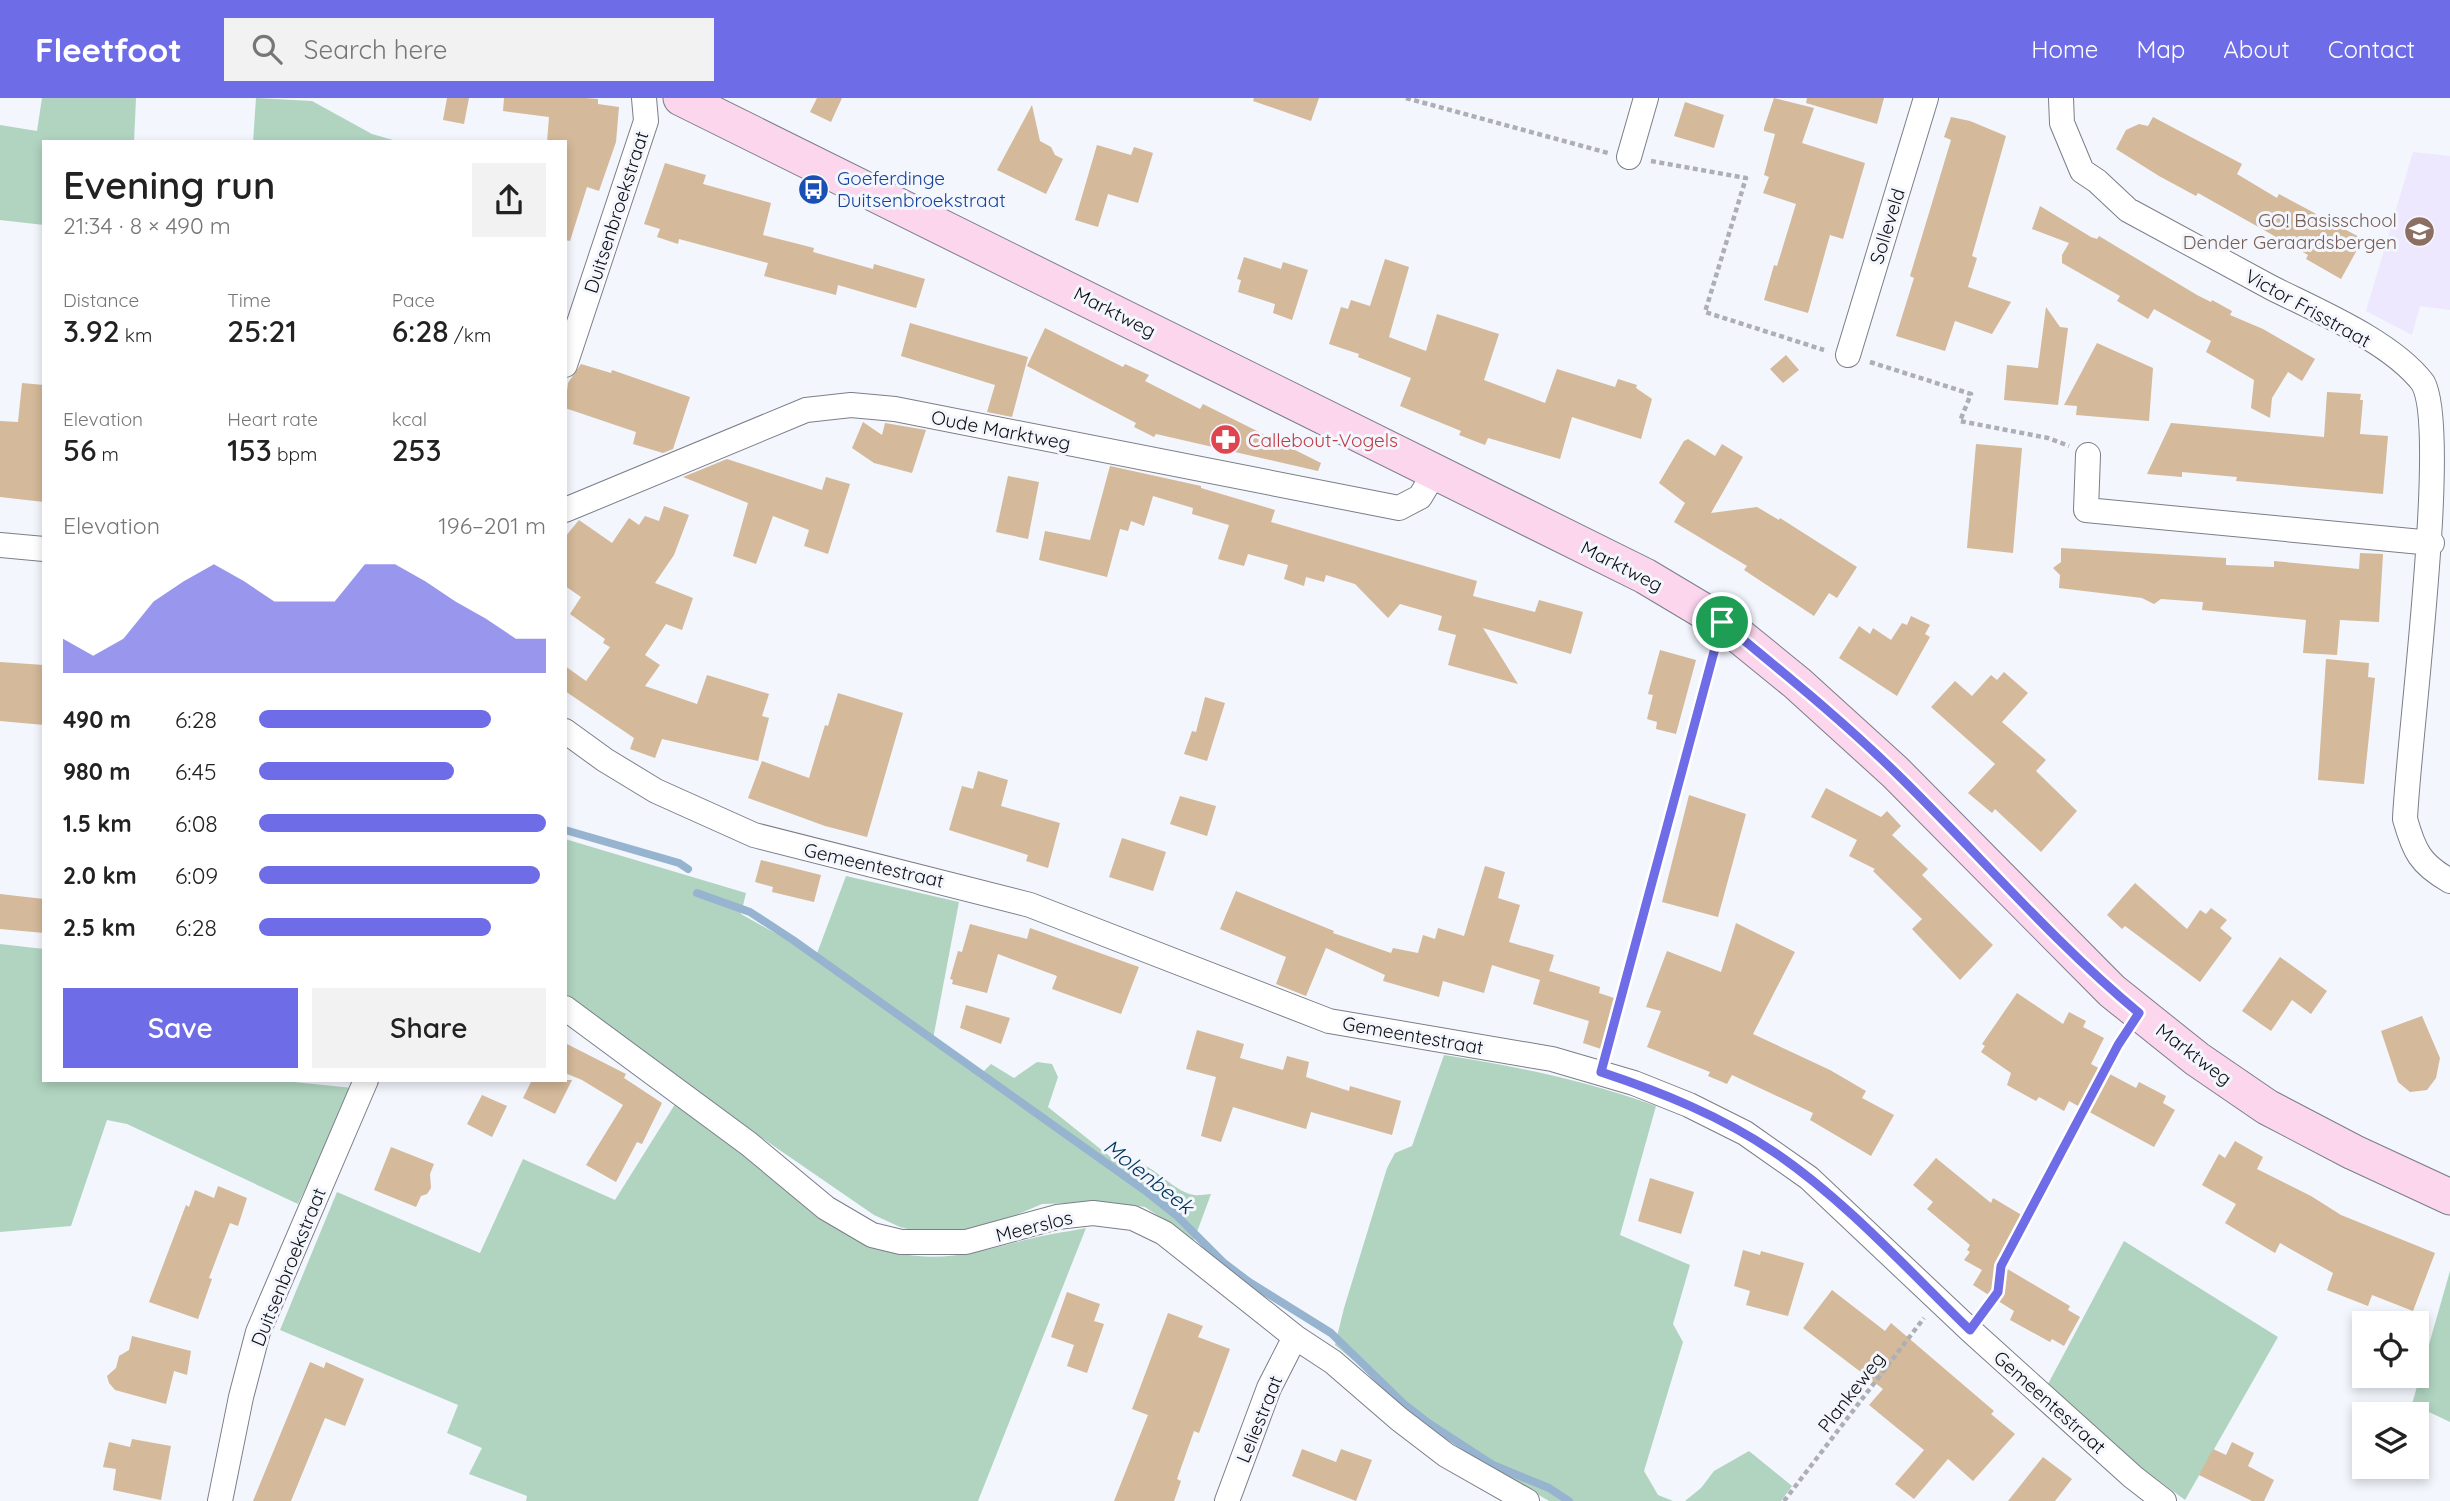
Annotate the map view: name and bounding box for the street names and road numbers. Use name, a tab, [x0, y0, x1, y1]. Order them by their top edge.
street label: Duitsenbroekstraat	[579, 128, 653, 296]
street label: Solleveld	[1864, 185, 1910, 267]
street label: Victor Frisstraat	[2241, 264, 2375, 352]
street label: Marktweg	[1070, 281, 1160, 343]
street label: Oude Marktweg	[929, 405, 1073, 455]
street label: Marktweg	[1577, 535, 1667, 597]
street label: Gemeentestraat	[802, 837, 946, 893]
street label: Gemeentestraat	[1341, 1011, 1485, 1059]
street label: Marktweg	[2151, 1018, 2237, 1090]
street label: Duitsenbroekstraat	[245, 1184, 331, 1350]
street label: Meerslos	[993, 1205, 1075, 1247]
street label: Gemeentestraat	[1989, 1345, 2111, 1459]
street label: Plankeweg	[1812, 1347, 1890, 1437]
street label: Leliestraat	[1231, 1372, 1287, 1466]

